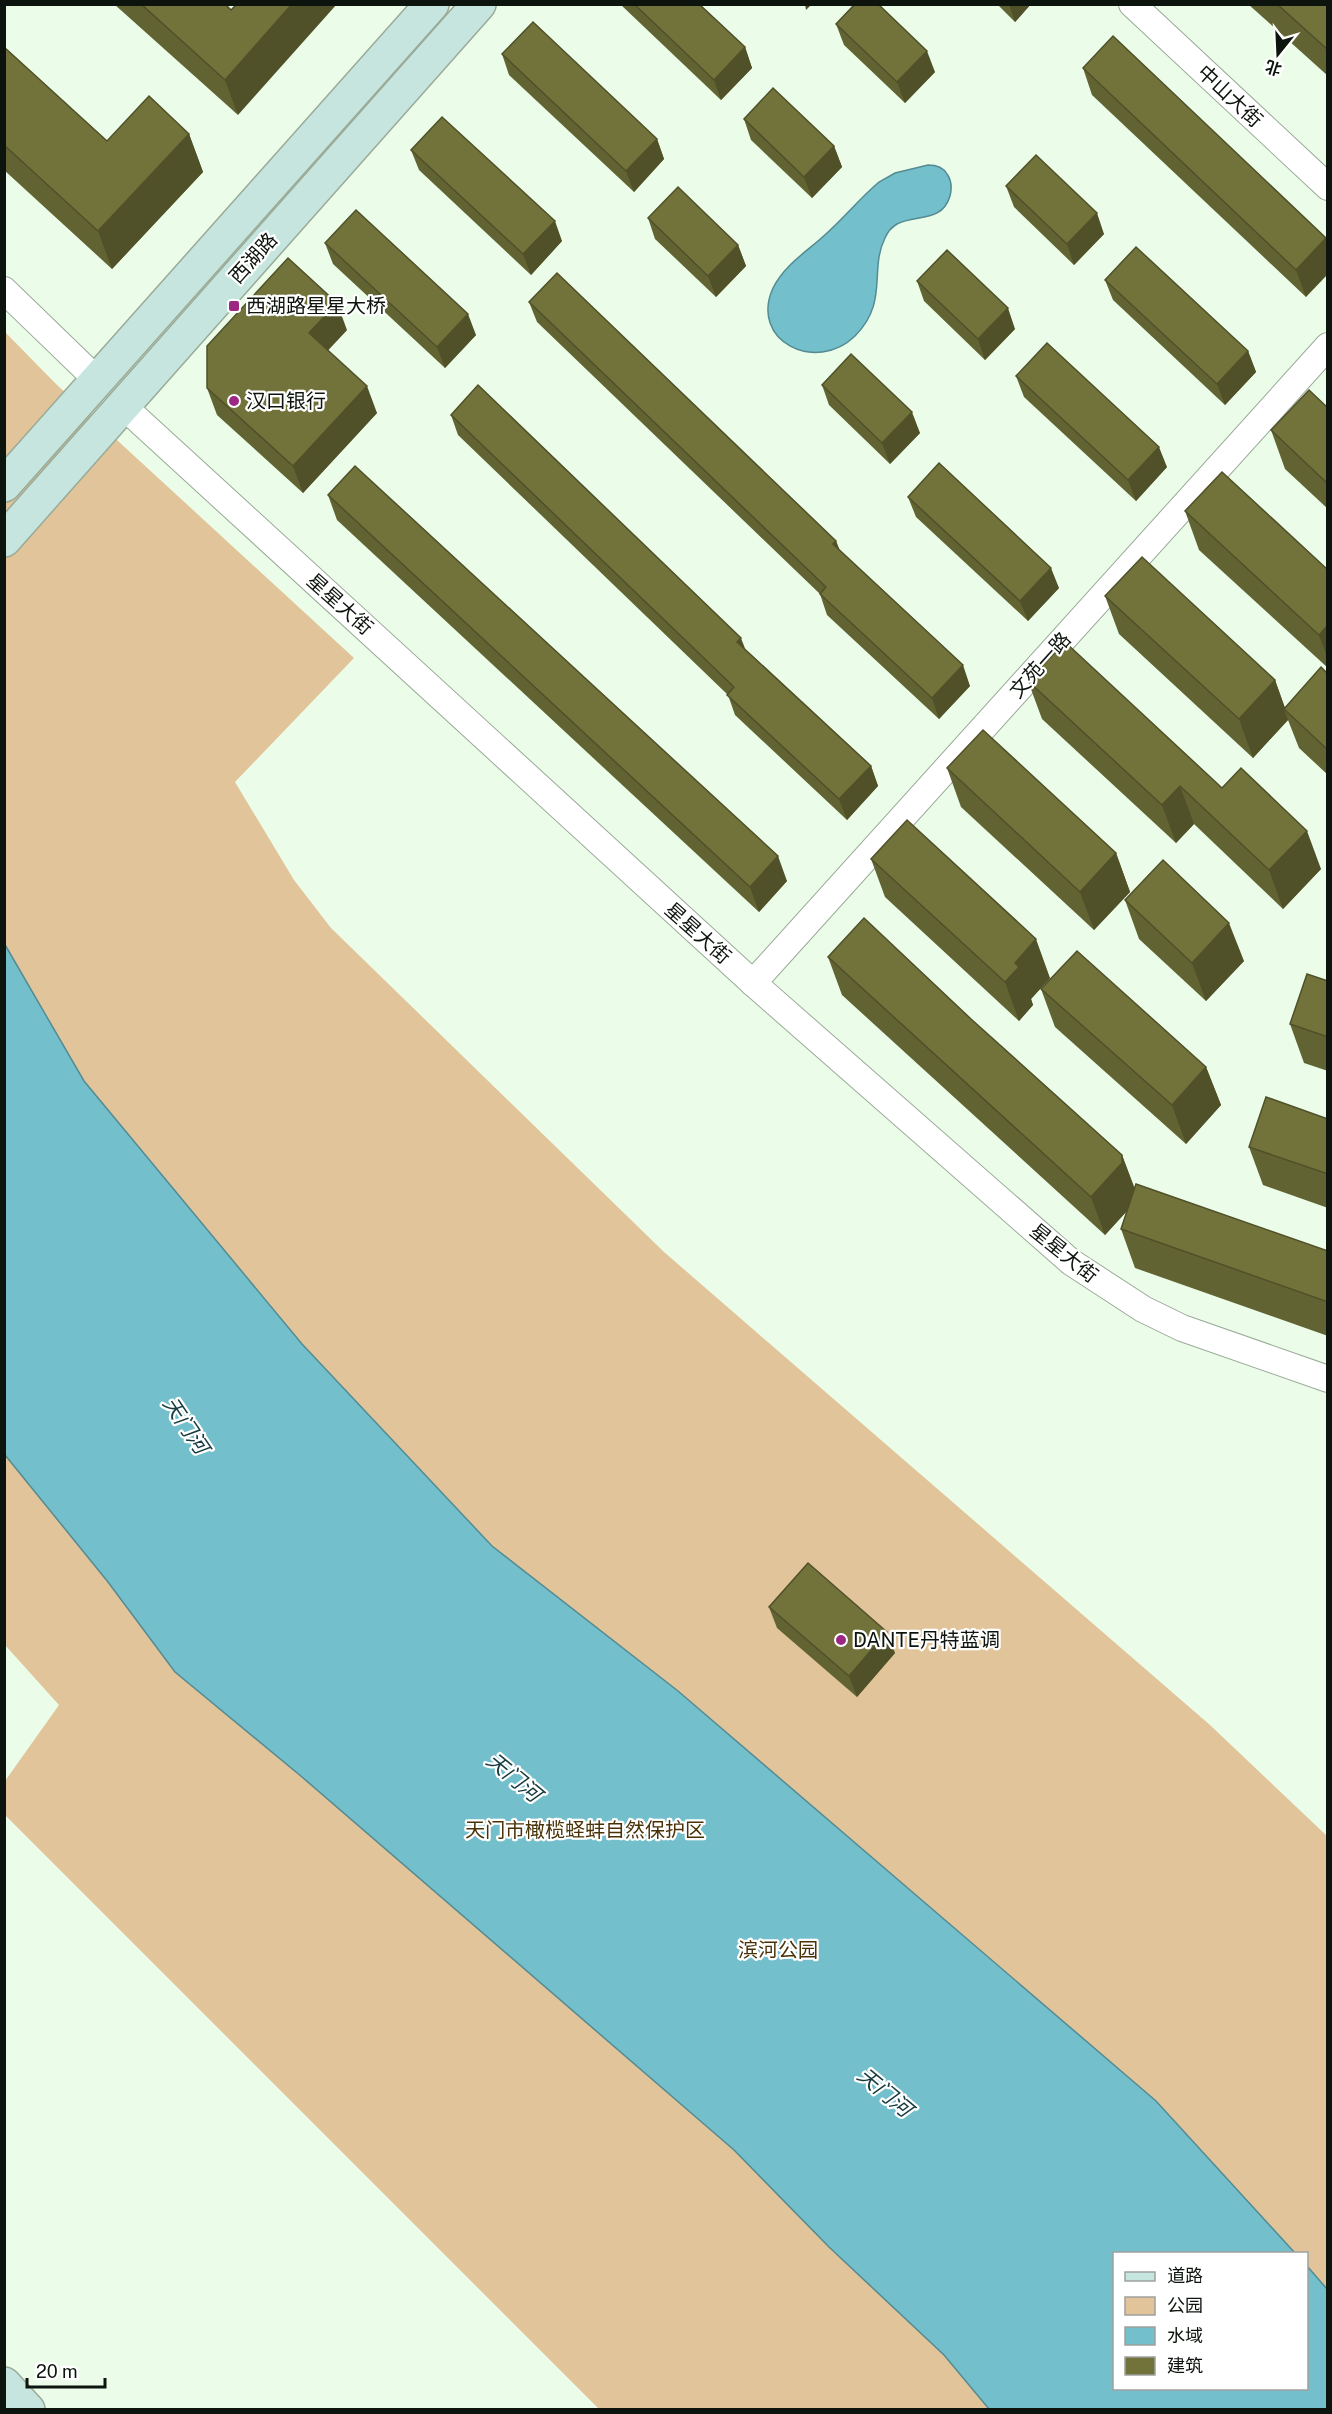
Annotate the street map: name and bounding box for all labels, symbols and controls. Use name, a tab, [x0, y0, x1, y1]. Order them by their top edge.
north arrow	[1248, 24, 1308, 84]
text: 北	[1263, 56, 1284, 79]
street label: 中山大街	[1193, 60, 1267, 132]
street label: 西湖路	[224, 228, 282, 288]
place label: 西湖路星星大桥	[246, 294, 386, 318]
marker: 西湖路星星大桥	[227, 299, 241, 313]
place label: 汉口银行	[246, 389, 326, 413]
marker: 汉口银行	[227, 394, 241, 408]
street label: 星星大街	[302, 568, 378, 640]
street label: 文苑一路	[1004, 627, 1076, 703]
street label: 星星大街	[660, 897, 736, 969]
street label: 星星大街	[1025, 1219, 1103, 1287]
water label: 天门河	[158, 1392, 216, 1461]
place label: DANTE丹特蓝调	[853, 1628, 1000, 1652]
marker: DANTE丹特蓝调	[834, 1633, 848, 1647]
water label: 天门河	[482, 1747, 549, 1809]
park label: 天门市橄榄蛏蚌自然保护区	[465, 1818, 705, 1842]
park label: 滨河公园	[738, 1938, 818, 1962]
water label: 天门河	[853, 2062, 920, 2124]
legend	[1113, 2252, 1308, 2390]
text: 道路	[1167, 2265, 1203, 2286]
text: 公园	[1167, 2295, 1203, 2316]
text: 水域	[1167, 2325, 1203, 2346]
scale bar	[27, 2351, 105, 2389]
text: 建筑	[1167, 2355, 1203, 2376]
text: 20 m	[36, 2361, 78, 2382]

